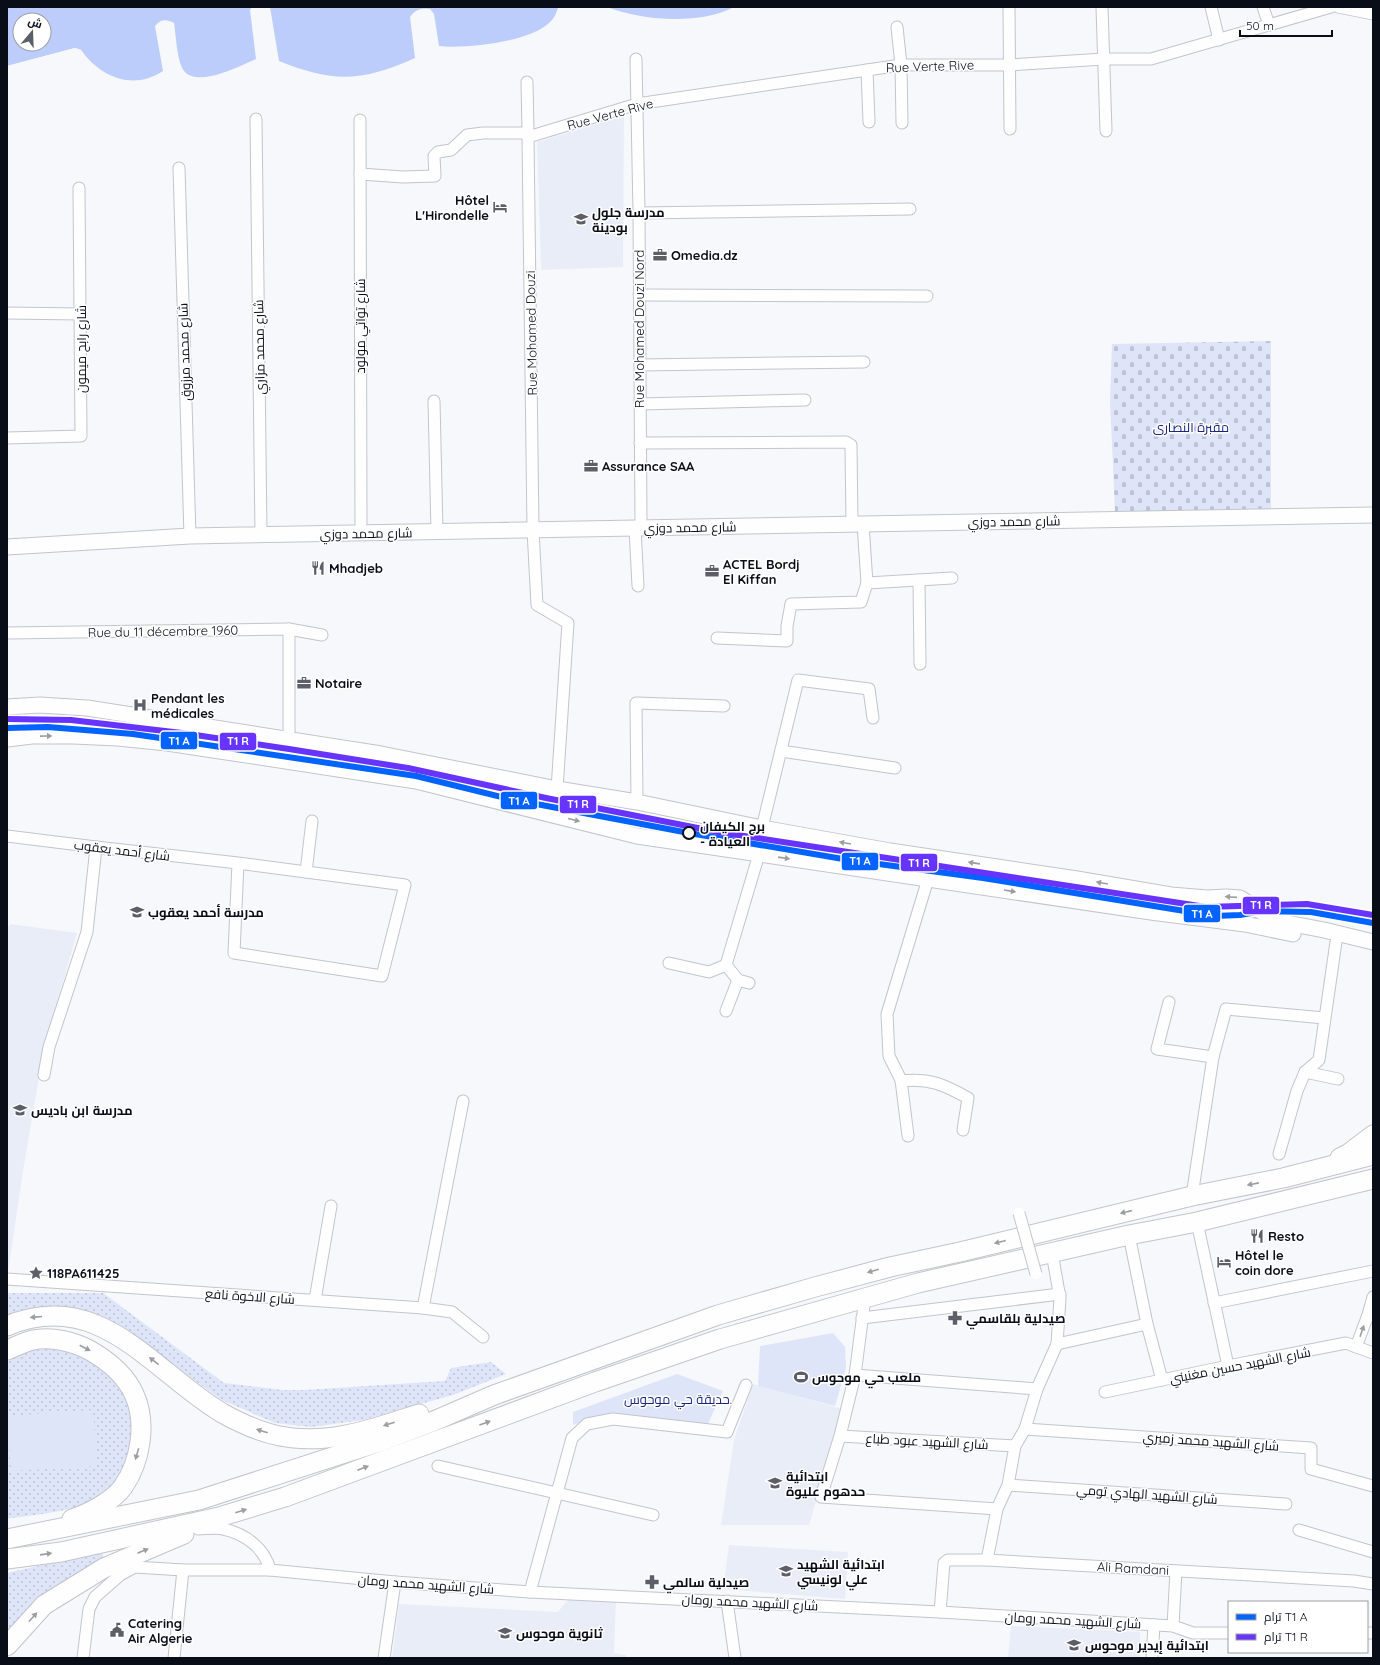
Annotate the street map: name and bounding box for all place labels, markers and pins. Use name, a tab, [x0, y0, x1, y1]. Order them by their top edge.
place label: Hôtel L'Hirondelle	[415, 192, 489, 223]
hotel icon: Hôtel L'Hirondelle	[492, 199, 508, 215]
place label: مدرسة جلول بودينة	[592, 204, 665, 236]
school or university icon: مدرسة جلول بودينة	[573, 211, 589, 227]
office icon: Omedia.dz	[652, 247, 668, 263]
place label: Omedia.dz	[671, 247, 738, 263]
office icon: Assurance SAA	[583, 458, 599, 474]
place label: Assurance SAA	[602, 458, 695, 474]
place label: ACTEL Bordj El Kiffan	[723, 556, 800, 587]
restaurant icon: Mhadjeb	[310, 560, 326, 576]
place label: Mhadjeb	[329, 560, 383, 576]
office icon: ACTEL Bordj El Kiffan	[704, 563, 720, 579]
office icon: Notaire	[296, 675, 312, 691]
place label: Notaire	[315, 675, 363, 691]
place label: Pendant les médicales	[151, 690, 224, 721]
hospital icon: Pendant les médicales	[132, 697, 148, 713]
place label: برج الكيفان - العيادة	[700, 818, 765, 849]
marker: برج الكيفان - العيادة	[682, 826, 696, 840]
school or university icon: مدرسة أحمد يعقوب	[129, 904, 145, 920]
place label: مدرسة أحمد يعقوب	[148, 904, 264, 921]
school or university icon: مدرسة ابن باديس	[12, 1102, 28, 1118]
place label: مدرسة ابن باديس	[31, 1102, 133, 1118]
restaurant icon: Resto	[1249, 1228, 1265, 1244]
place label: Resto	[1268, 1228, 1304, 1244]
place label: Hôtel le coin dore	[1235, 1247, 1294, 1278]
hotel icon: Hôtel le coin dore	[1216, 1254, 1232, 1270]
place icon: 118PA611425	[28, 1265, 44, 1281]
place label: 118PA611425	[47, 1265, 119, 1281]
pharmacy icon: صيدلية بلقاسمي	[947, 1310, 963, 1326]
place label: صيدلية بلقاسمي	[966, 1310, 1066, 1330]
sports icon: ملعب حي موحوس	[793, 1369, 809, 1385]
place label: ملعب حي موحوس	[812, 1369, 921, 1389]
place label: ابتدائية حدهوم عليوة	[786, 1468, 865, 1501]
school or university icon: ابتدائية حدهوم عليوة	[767, 1475, 783, 1491]
place label: ابتدائية الشهيد علي لونيسي	[797, 1556, 885, 1591]
school or university icon: ابتدائية الشهيد علي لونيسي	[778, 1563, 794, 1579]
pharmacy icon: صيدلية سالمي	[644, 1574, 660, 1590]
place label: صيدلية سالمي	[663, 1574, 749, 1594]
place label: Catering Air Algerie	[128, 1615, 193, 1646]
public building icon: Catering Air Algerie	[109, 1622, 125, 1638]
school or university icon: ثانوية موحوس	[497, 1625, 513, 1641]
place label: ثانوية موحوس	[516, 1625, 603, 1642]
school or university icon: ابتدائية إيدير موحوس	[1066, 1637, 1082, 1653]
place label: ابتدائية إيدير موحوس	[1085, 1637, 1209, 1654]

